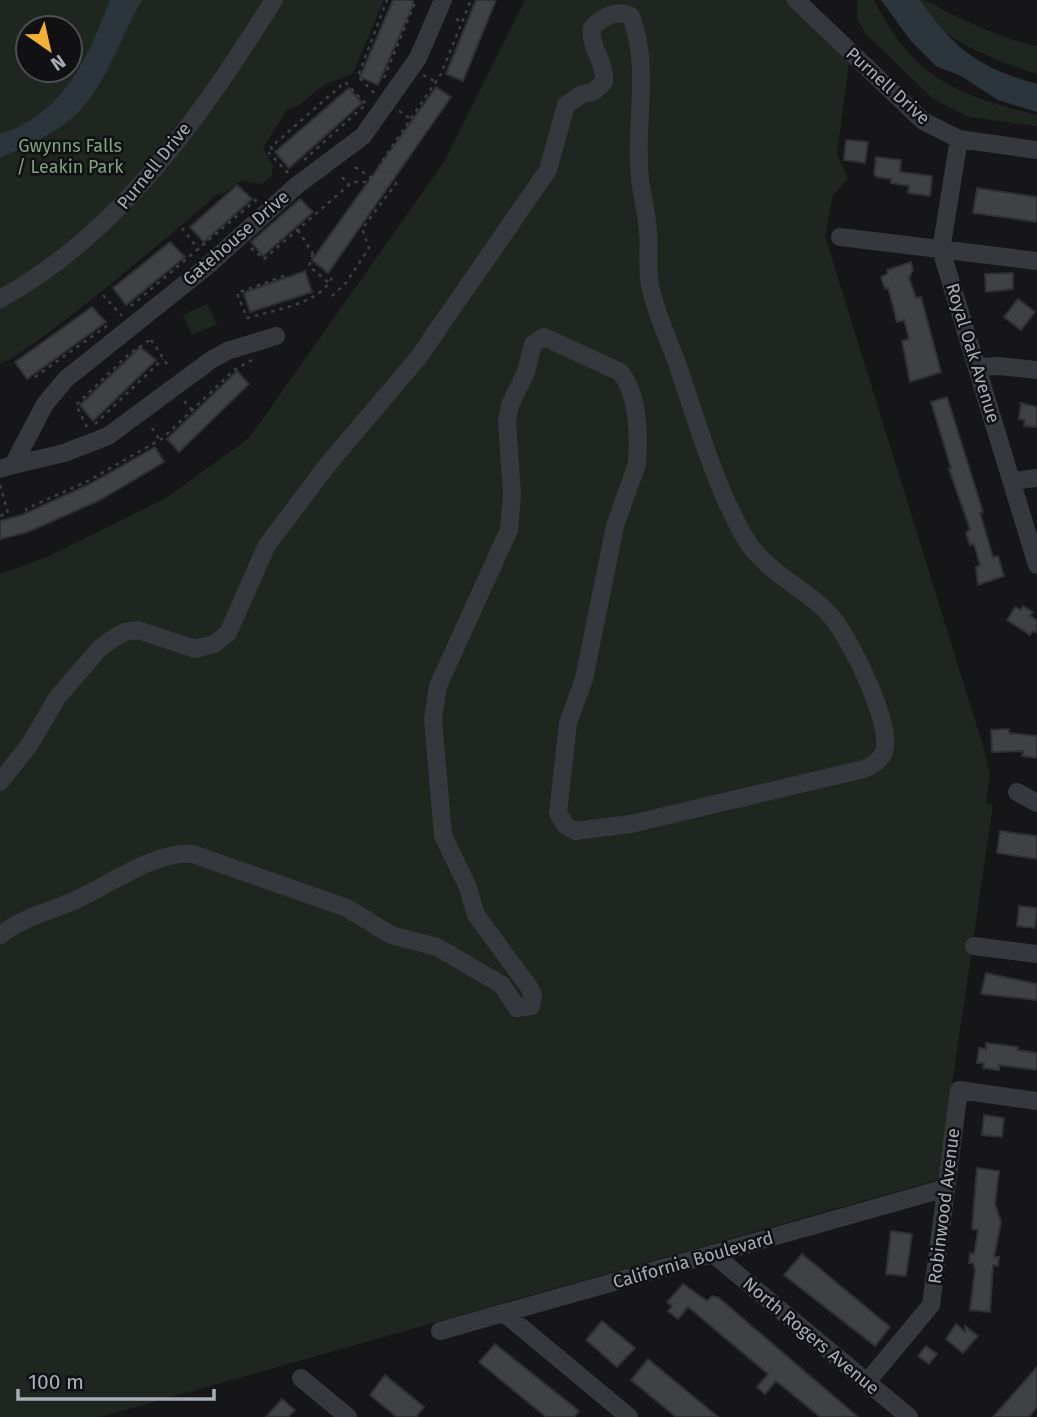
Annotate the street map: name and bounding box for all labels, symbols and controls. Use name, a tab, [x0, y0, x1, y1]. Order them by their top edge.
north arrow	[14, 14, 84, 84]
street label: Purnell Drive	[842, 43, 934, 129]
text: N	[47, 50, 70, 76]
street label: Purnell Drive	[112, 118, 196, 214]
park label: Gwynns Falls / Leakin Park	[16, 135, 124, 178]
street label: Gatehouse Drive	[178, 186, 294, 290]
street label: Royal Oak Avenue	[941, 280, 1005, 426]
street label: Robinwood Avenue	[924, 1127, 964, 1285]
street label: California Boulevard	[610, 1227, 776, 1293]
street label: North Rogers Avenue	[738, 1273, 884, 1399]
scale bar	[18, 1358, 214, 1402]
text: 100 m	[28, 1369, 84, 1395]

